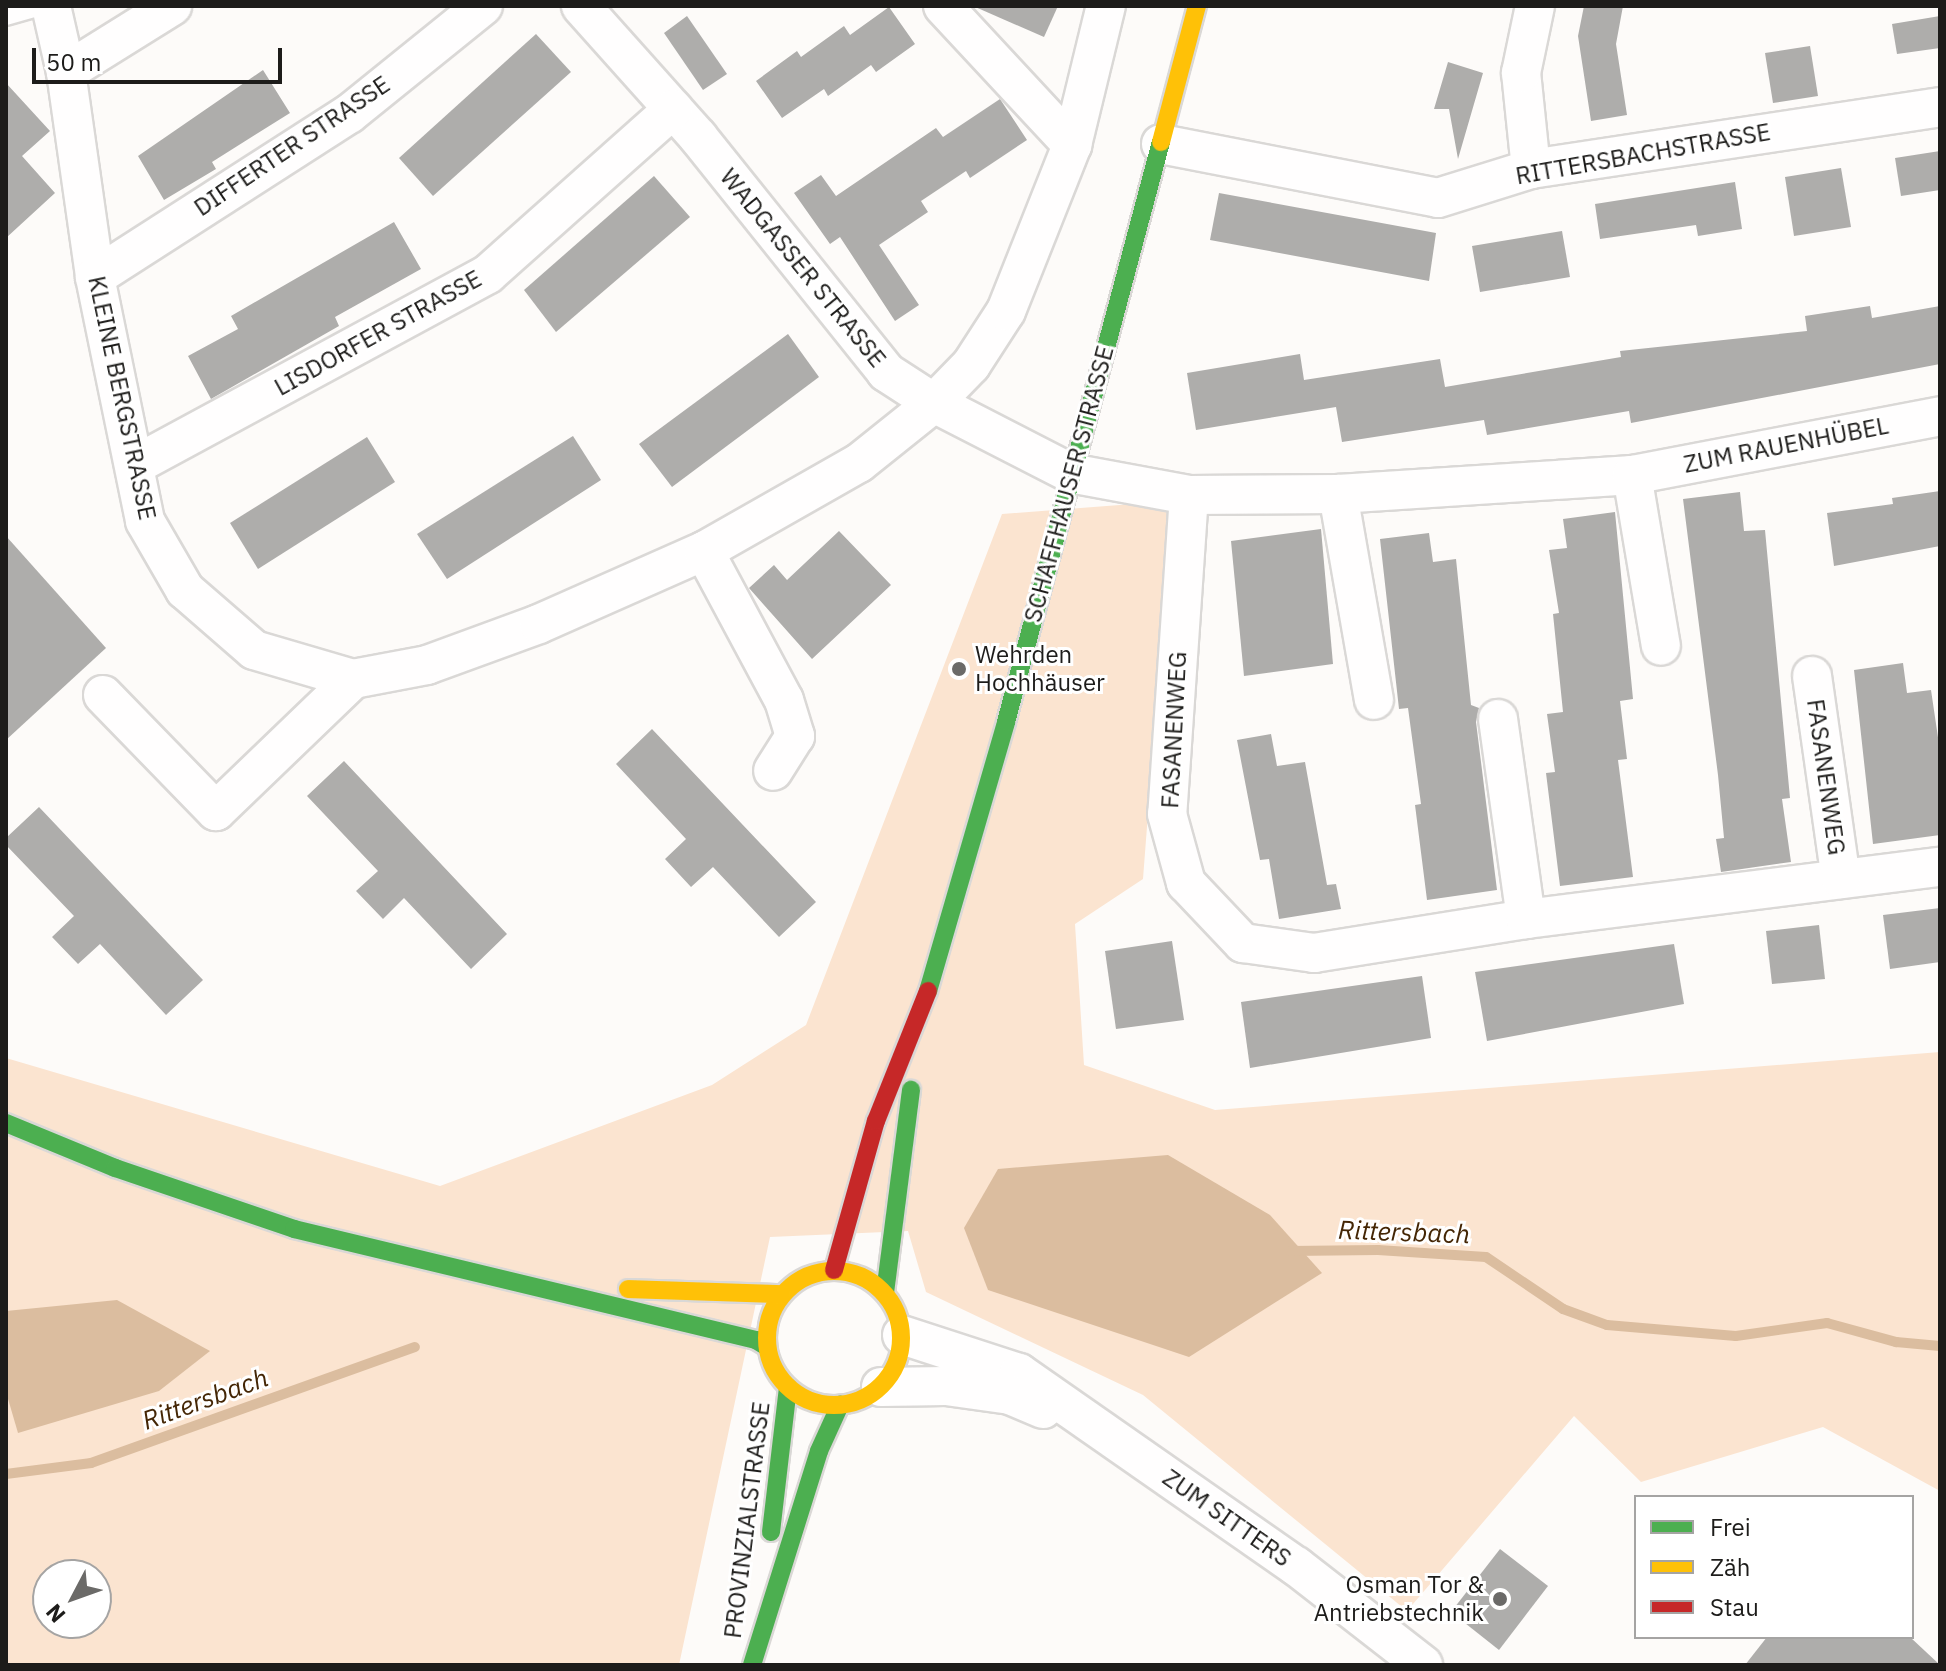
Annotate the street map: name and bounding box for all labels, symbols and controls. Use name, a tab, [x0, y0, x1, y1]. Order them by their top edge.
scale bar	[36, 32, 286, 82]
text: 50 m	[46, 46, 101, 78]
street label: DIFFERTER STRASSE	[189, 70, 395, 222]
street label: RITTERSBACHSTRASSE	[1513, 117, 1773, 191]
street label: WADGASSER STRASSE	[714, 163, 892, 373]
street label: LISDORFER STRASSE	[269, 264, 487, 402]
street label: KLEINE BERGSTRASSE	[82, 273, 162, 523]
street label: SCHAFFHAUSER STRASSE	[1018, 343, 1120, 625]
street label: ZUM RAUENHÜBEL	[1681, 411, 1891, 479]
place label: Wehrden Hochhäuser	[975, 641, 1105, 697]
street label: FASANENWEG	[1156, 651, 1192, 809]
marker: Wehrden Hochhäuser	[950, 660, 968, 678]
street label: FASANENWEG	[1801, 697, 1851, 857]
water label: Rittersbach	[1338, 1214, 1470, 1250]
water label: Rittersbach	[138, 1362, 272, 1436]
street label: PROVINZIALSTRASSE	[718, 1400, 776, 1640]
street label: ZUM SITTERS	[1157, 1463, 1297, 1573]
legend	[1634, 1495, 1914, 1639]
text: Frei	[1710, 1511, 1751, 1543]
text: Zäh	[1710, 1551, 1750, 1583]
north arrow	[32, 1559, 112, 1639]
place label: Osman Tor & Antriebstechnik	[1314, 1571, 1484, 1627]
marker: Osman Tor & Antriebstechnik	[1491, 1590, 1509, 1608]
text: Stau	[1710, 1591, 1759, 1623]
text: N	[39, 1598, 71, 1629]

